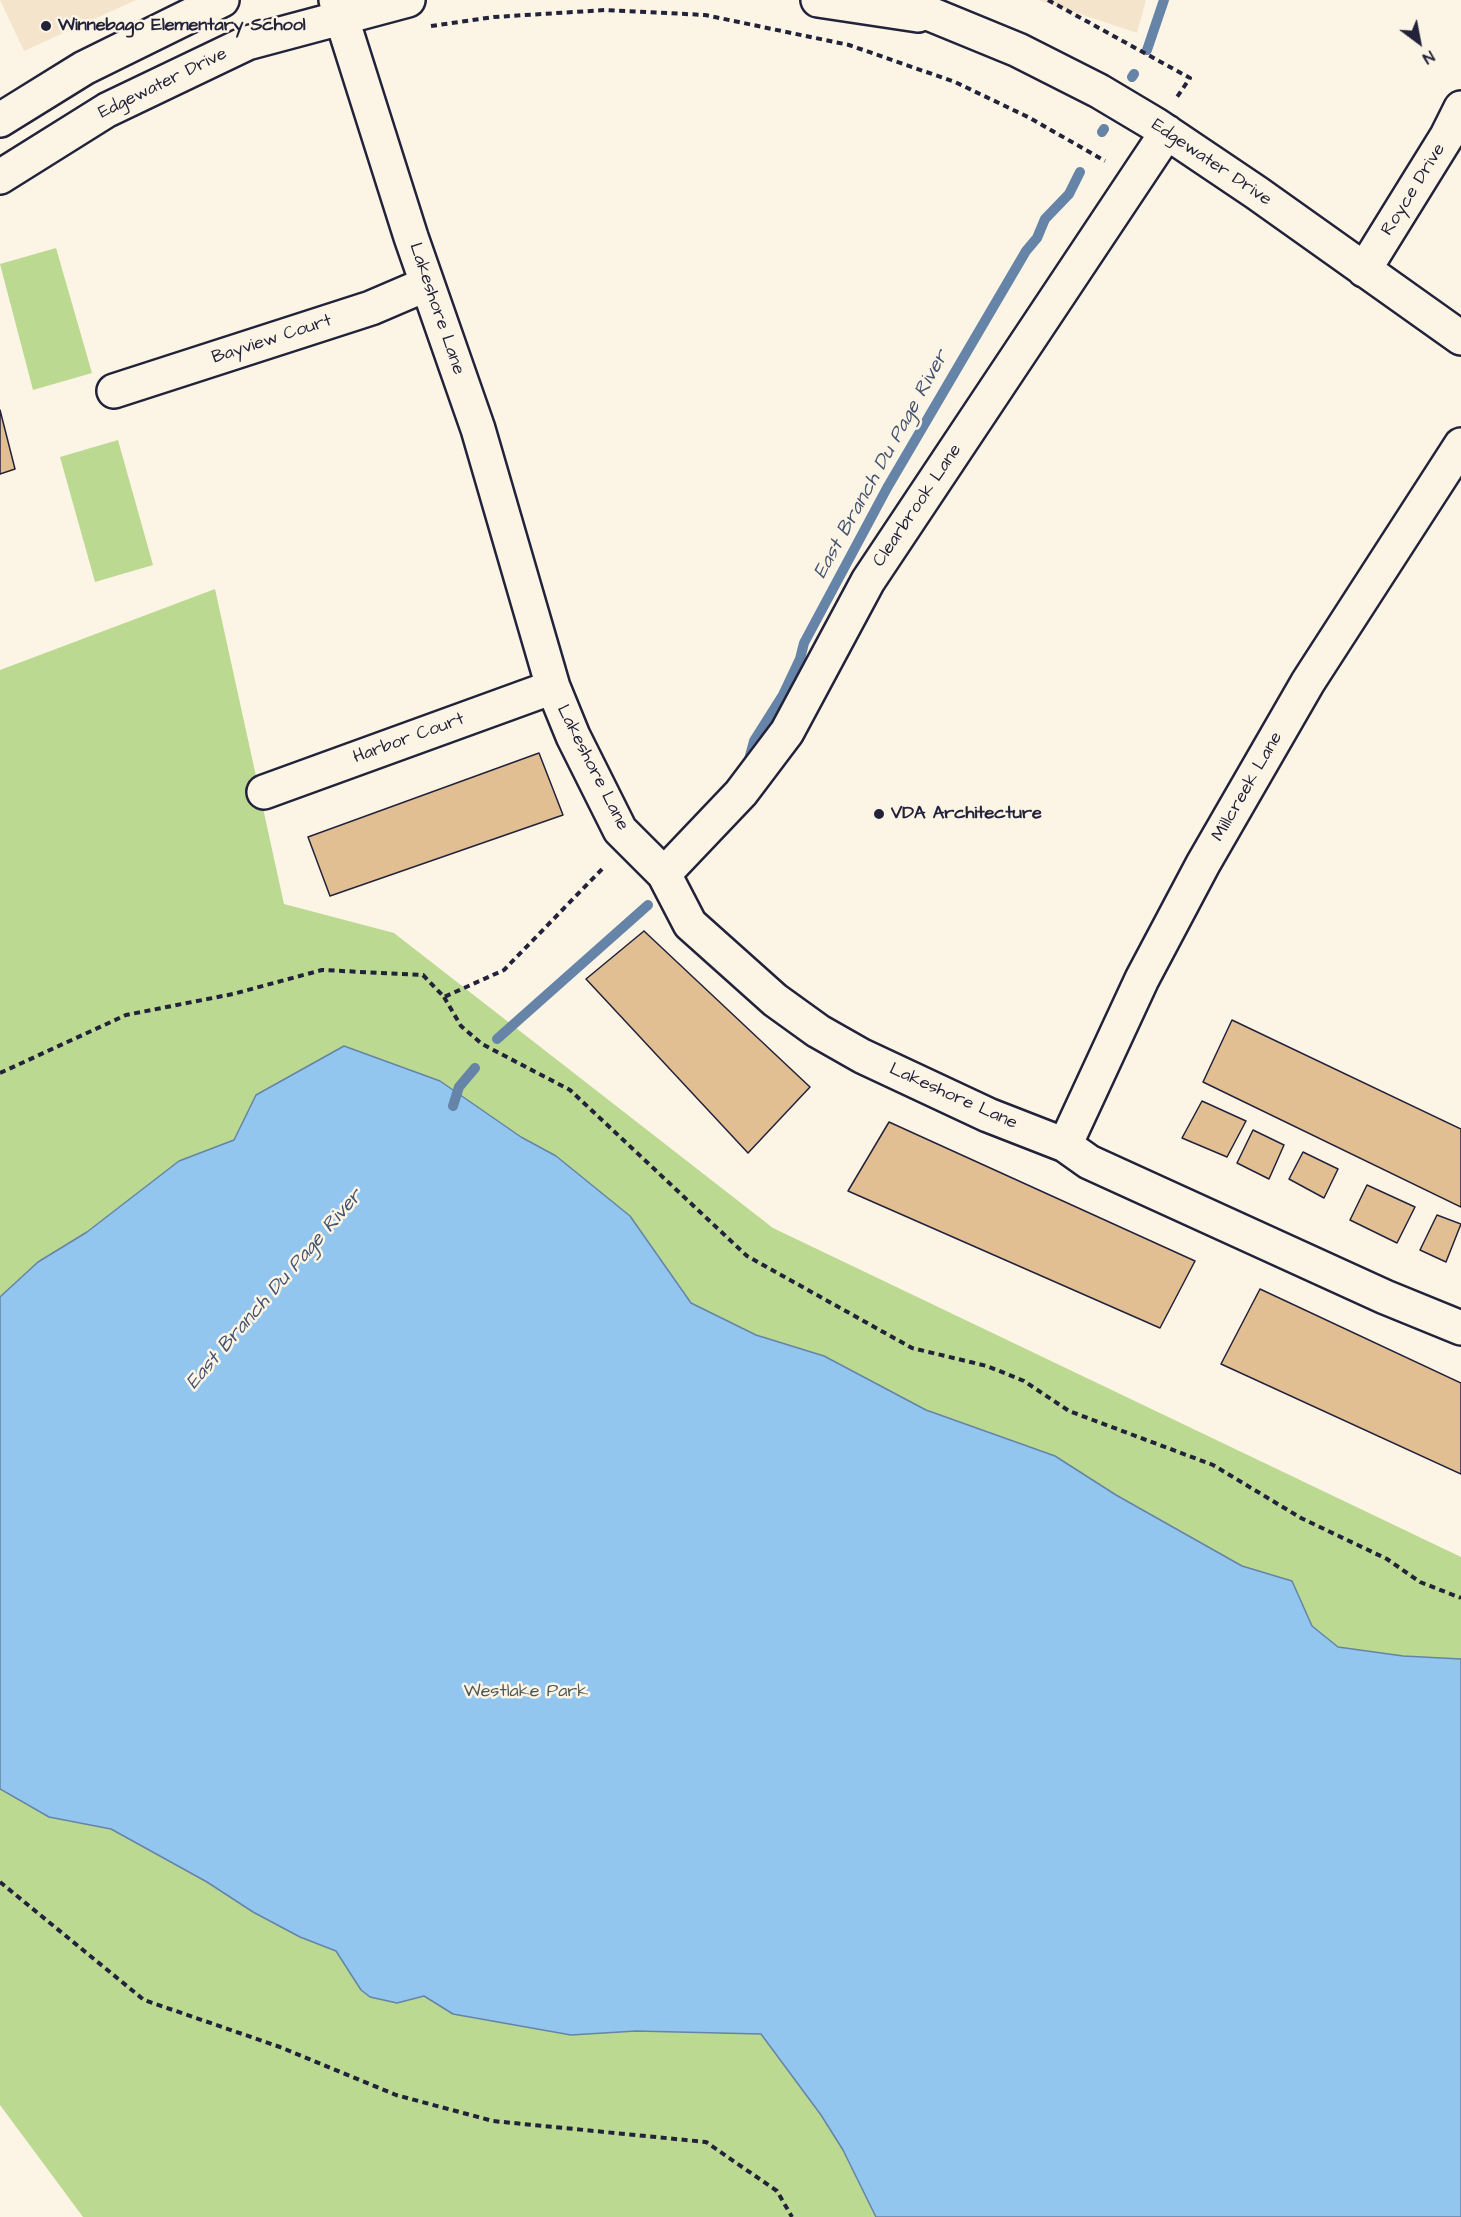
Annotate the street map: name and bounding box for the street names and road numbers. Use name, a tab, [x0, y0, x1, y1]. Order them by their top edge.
street label: Edgewater Drive	[95, 44, 231, 124]
street label: Edgewater Drive	[1147, 115, 1275, 211]
street label: Royce Drive	[1377, 140, 1451, 240]
street label: Lakeshore Lane	[403, 240, 469, 378]
street label: Bayview Court	[209, 310, 335, 370]
street label: Clearbrook Lane	[869, 441, 967, 571]
street label: Lakeshore Lane	[551, 702, 633, 834]
street label: Harbor Court	[351, 709, 467, 769]
street label: Millcreek Lane	[1208, 728, 1288, 846]
street label: Lakeshore Lane	[886, 1059, 1020, 1135]

